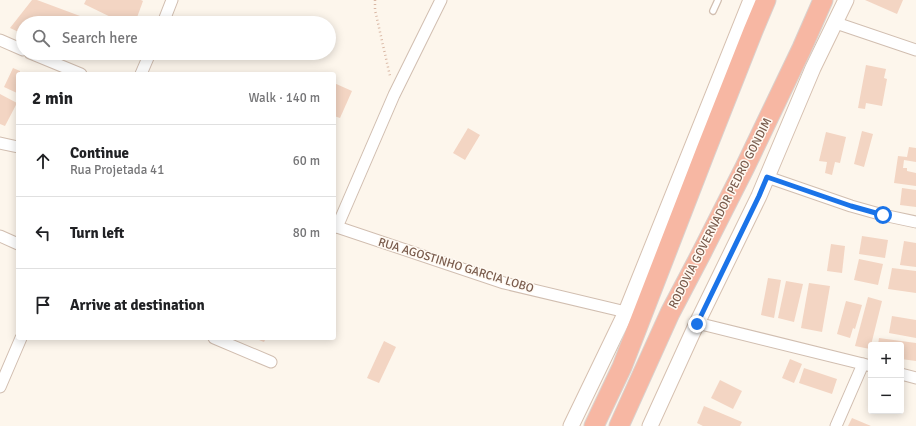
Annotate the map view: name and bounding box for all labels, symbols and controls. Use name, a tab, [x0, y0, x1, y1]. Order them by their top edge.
search box	[16, 16, 336, 60]
icon: search	[30, 27, 52, 49]
text: Search here	[62, 29, 138, 47]
text: 2 min	[32, 88, 73, 109]
text: Walk · 140 m	[249, 90, 320, 106]
street label: RODOVIA GOVERNADOR PEDRO GONDIM	[666, 115, 775, 311]
text: Continue	[70, 144, 129, 162]
icon: ahead	[32, 150, 54, 172]
text: 60 m	[293, 153, 320, 169]
text: Rua Projetada 41	[70, 162, 164, 178]
route start	[874, 206, 892, 224]
icon: left	[32, 222, 54, 244]
text: Turn left	[70, 224, 124, 242]
text: 80 m	[293, 225, 320, 241]
street label: RUA AGOSTINHO GARCIA LOBO	[376, 235, 536, 296]
icon: arrive	[32, 294, 54, 316]
text: Arrive at destination	[70, 296, 205, 314]
route end	[688, 315, 706, 333]
map controls	[868, 342, 904, 414]
button: +	[868, 342, 904, 378]
button: −	[868, 378, 904, 414]

